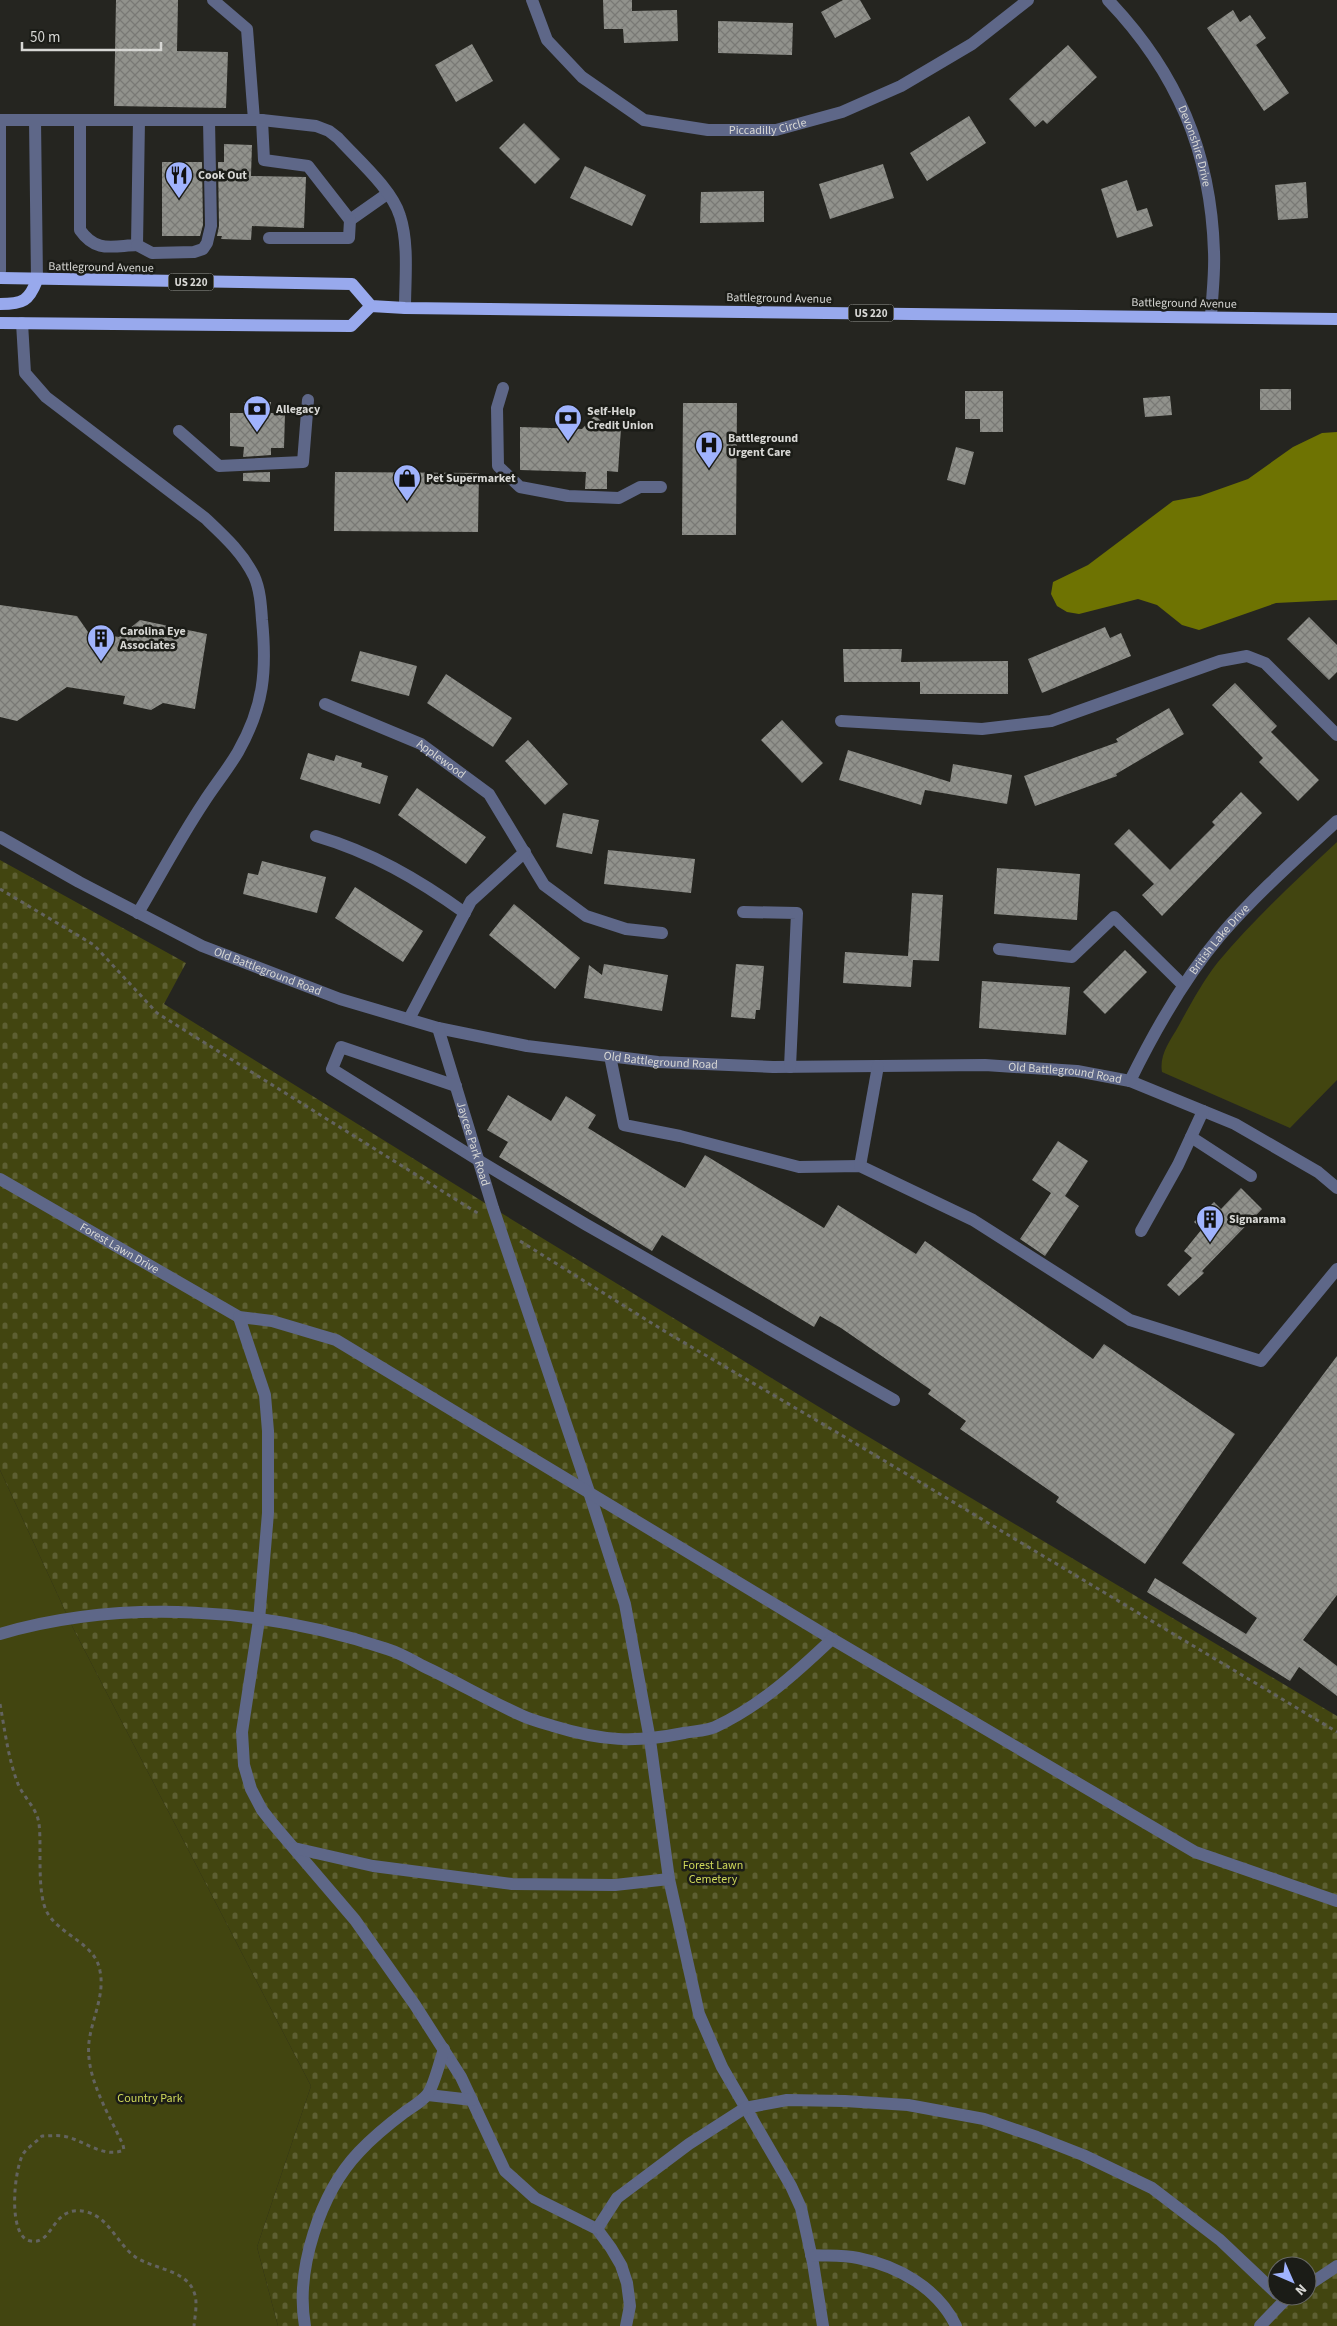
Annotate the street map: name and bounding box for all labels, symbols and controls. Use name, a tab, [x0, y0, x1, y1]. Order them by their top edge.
scale bar	[22, 20, 161, 52]
text: 50 m	[30, 27, 60, 48]
street label: Devonshire Drive	[1173, 103, 1215, 188]
street label: Piccadilly Circle	[729, 114, 809, 139]
restaurant icon: Cook Out	[164, 160, 194, 199]
place label: Cook Out	[198, 167, 247, 184]
street label: Battleground Avenue	[48, 258, 154, 277]
road number: US 220	[168, 274, 214, 290]
street label: Battleground Avenue	[726, 289, 832, 308]
street label: Battleground Avenue	[1131, 294, 1237, 313]
road number: US 220	[848, 304, 894, 322]
bank icon: Allegacy	[242, 394, 272, 433]
place label: Allegacy	[275, 401, 321, 418]
bank icon: Self-Help Credit Union	[553, 403, 583, 442]
place label: Self-Help Credit Union	[587, 403, 654, 434]
hospital icon: Battleground Urgent Care	[694, 430, 724, 469]
place label: Battleground Urgent Care	[728, 430, 798, 461]
shop icon: Pet Supermarket	[392, 463, 422, 502]
place label: Pet Supermarket	[426, 470, 516, 487]
building icon: Carolina Eye Associates	[86, 623, 116, 662]
place label: Carolina Eye Associates	[119, 623, 186, 654]
street label: Applewood	[414, 735, 469, 783]
street label: British Lake Drive	[1185, 900, 1254, 978]
street label: Old Battleground Road	[211, 943, 324, 1000]
street label: Old Battleground Road	[603, 1047, 718, 1074]
street label: Old Battleground Road	[1008, 1059, 1123, 1088]
street label: Jaycee Park Road	[452, 1100, 494, 1188]
building icon: Signarama	[1195, 1204, 1225, 1243]
place label: Signarama	[1229, 1211, 1286, 1228]
street label: Forest Lawn Drive	[76, 1219, 162, 1278]
park label: Forest Lawn Cemetery	[683, 1857, 743, 1888]
park label: Country Park	[117, 2090, 183, 2107]
north arrow	[1267, 2256, 1317, 2306]
text: N	[1290, 2279, 1311, 2300]

